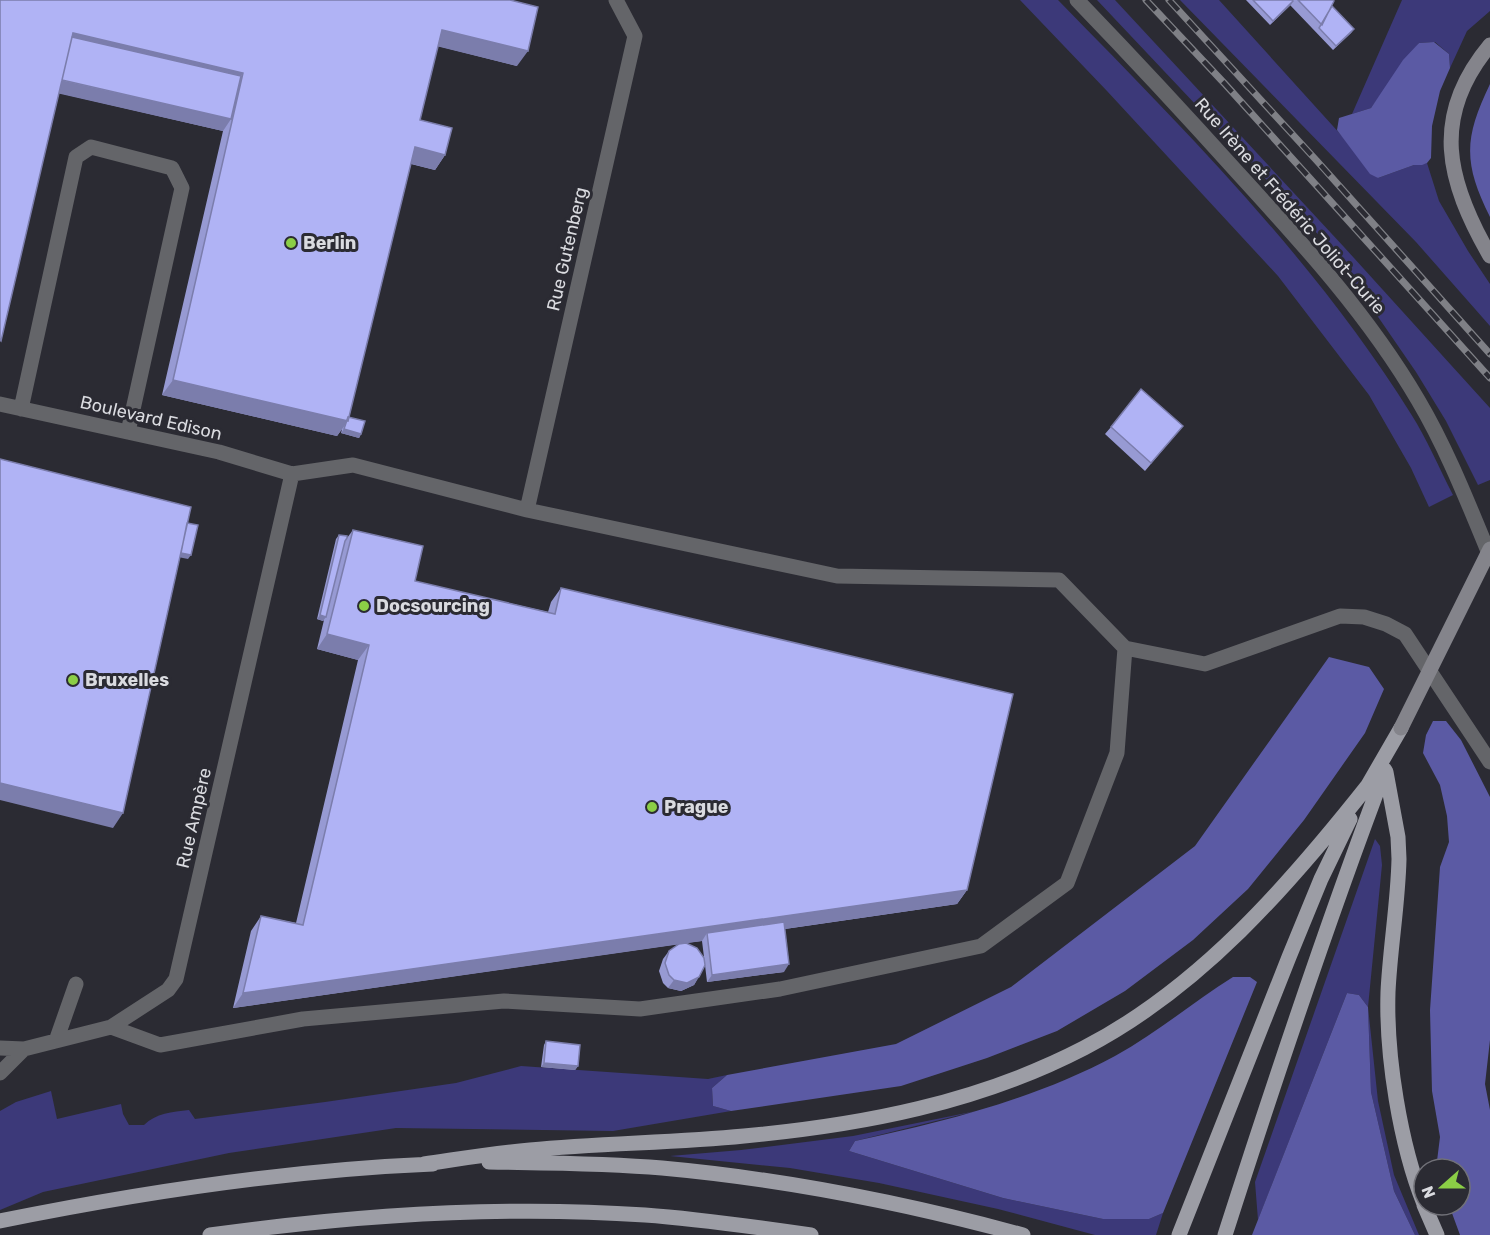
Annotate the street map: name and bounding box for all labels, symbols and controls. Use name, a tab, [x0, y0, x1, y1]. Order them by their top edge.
street label: Rue Irène et Frédéric Joliot-Curie	[1190, 93, 1390, 319]
street label: Rue Gutenberg	[542, 185, 592, 313]
place label: Berlin	[303, 232, 356, 254]
marker: Berlin	[284, 236, 298, 250]
street label: Boulevard Edison	[78, 391, 224, 445]
place label: Docsourcing	[376, 595, 490, 617]
marker: Docsourcing	[357, 599, 371, 613]
place label: Bruxelles	[85, 669, 169, 691]
marker: Bruxelles	[66, 673, 80, 687]
street label: Rue Ampère	[172, 766, 216, 870]
place label: Prague	[664, 796, 729, 818]
marker: Prague	[645, 800, 659, 814]
north arrow	[1412, 1157, 1472, 1217]
text: N	[1418, 1183, 1439, 1201]

